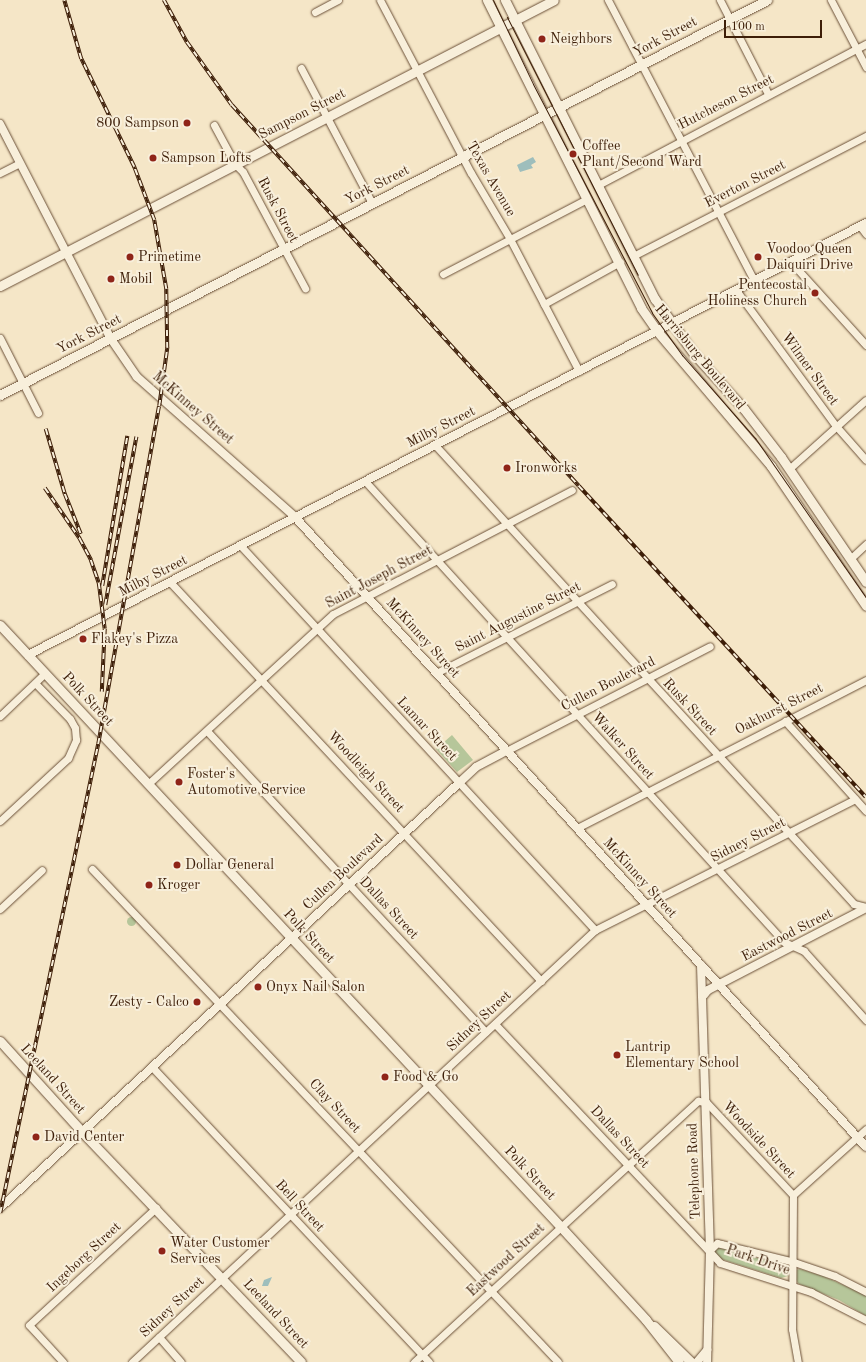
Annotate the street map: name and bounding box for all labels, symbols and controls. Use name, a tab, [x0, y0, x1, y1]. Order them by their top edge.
scale bar	[726, 12, 824, 38]
street label: York Street	[630, 13, 700, 61]
text: 100 m	[731, 21, 765, 33]
place label: Neighbors	[550, 31, 612, 47]
marker: Neighbors	[537, 34, 547, 44]
street label: Hutcheson Street	[675, 71, 777, 133]
street label: Sampson Street	[256, 85, 348, 143]
place label: 800 Sampson	[96, 115, 179, 131]
marker: 800 Sampson	[182, 118, 192, 128]
street label: Texas Avenue	[463, 138, 519, 220]
place label: Coffee Plant/Second Ward	[582, 138, 702, 170]
marker: Coffee Plant/Second Ward	[567, 148, 579, 160]
place label: Sampson Lofts	[161, 150, 251, 166]
marker: Sampson Lofts	[148, 153, 158, 163]
street label: Everton Street	[702, 156, 788, 212]
street label: York Street	[342, 162, 412, 208]
street label: Rusk Street	[254, 174, 302, 246]
place label: Voodoo Queen Daiquiri Drive	[766, 241, 853, 274]
place label: Primetime	[138, 249, 201, 265]
marker: Primetime	[125, 252, 135, 262]
marker: Voodoo Queen Daiquiri Drive	[753, 252, 763, 262]
place label: Mobil	[119, 271, 152, 287]
marker: Mobil	[106, 274, 116, 284]
place label: Pentecostal Holiness Church	[707, 277, 807, 310]
marker: Pentecostal Holiness Church	[810, 288, 820, 298]
street label: Harrisburg Boulevard	[651, 301, 749, 413]
street label: York Street	[54, 311, 124, 357]
street label: Wilmer Street	[778, 329, 842, 409]
street label: McKinney Street	[149, 368, 237, 448]
street label: Milby Street	[404, 403, 478, 451]
place label: Ironworks	[515, 460, 577, 476]
marker: Ironworks	[502, 463, 512, 473]
street label: Saint Joseph Street	[323, 542, 435, 612]
street label: Milby Street	[116, 552, 190, 600]
street label: Saint Augustine Street	[452, 578, 584, 656]
street label: McKinney Street	[383, 594, 463, 682]
place label: Flakey's Pizza	[91, 631, 178, 647]
marker: Flakey's Pizza	[78, 634, 88, 644]
street label: Cullen Boulevard	[558, 653, 658, 715]
street label: Polk Street	[59, 668, 117, 730]
street label: Rusk Street	[659, 675, 721, 739]
street label: Oakhurst Street	[732, 680, 826, 738]
street label: Lamar Street	[393, 694, 461, 764]
street label: Walker Street	[588, 709, 658, 783]
street label: Woodleigh Street	[324, 728, 408, 816]
place label: Foster's Automotive Service	[187, 766, 305, 798]
marker: Foster's Automotive Service	[174, 777, 184, 787]
street label: Sidney Street	[708, 814, 788, 866]
street label: Cullen Boulevard	[299, 831, 387, 913]
street label: McKinney Street	[600, 834, 680, 922]
place label: Dollar General	[185, 857, 274, 873]
marker: Dollar General	[172, 860, 182, 870]
street label: Dallas Street	[356, 873, 422, 943]
place label: Kroger	[157, 877, 200, 893]
marker: Kroger	[144, 880, 154, 890]
street label: Polk Street	[280, 905, 338, 967]
street label: Eastwood Street	[739, 905, 835, 965]
place label: Onyx Nail Salon	[266, 979, 365, 995]
marker: Onyx Nail Salon	[253, 982, 263, 992]
street label: Sidney Street	[443, 987, 515, 1055]
place label: Zesty - Calco	[109, 994, 189, 1010]
marker: Zesty - Calco	[192, 997, 202, 1007]
place label: Lantrip Elementary School	[625, 1039, 739, 1072]
street label: Leeland Street	[17, 1040, 89, 1118]
marker: Lantrip Elementary School	[612, 1050, 622, 1060]
place label: Food & Go	[393, 1069, 459, 1085]
marker: Food & Go	[380, 1072, 390, 1082]
street label: Clay Street	[306, 1075, 364, 1137]
street label: Woodside Street	[719, 1098, 799, 1182]
street label: Dallas Street	[587, 1102, 653, 1172]
street label: Telephone Road	[684, 1122, 704, 1220]
place label: David Center	[44, 1129, 124, 1145]
marker: David Center	[31, 1132, 41, 1142]
street label: Polk Street	[501, 1142, 559, 1204]
street label: Bell Street	[272, 1177, 328, 1235]
street label: Ingeborg Street	[43, 1218, 125, 1296]
street label: Eastwood Street	[464, 1220, 548, 1300]
place label: Water Customer Services	[170, 1235, 270, 1268]
street label: Park Drive	[724, 1241, 792, 1279]
marker: Water Customer Services	[157, 1246, 167, 1256]
street label: Sidney Street	[136, 1273, 208, 1341]
street label: Leeland Street	[240, 1276, 312, 1352]

